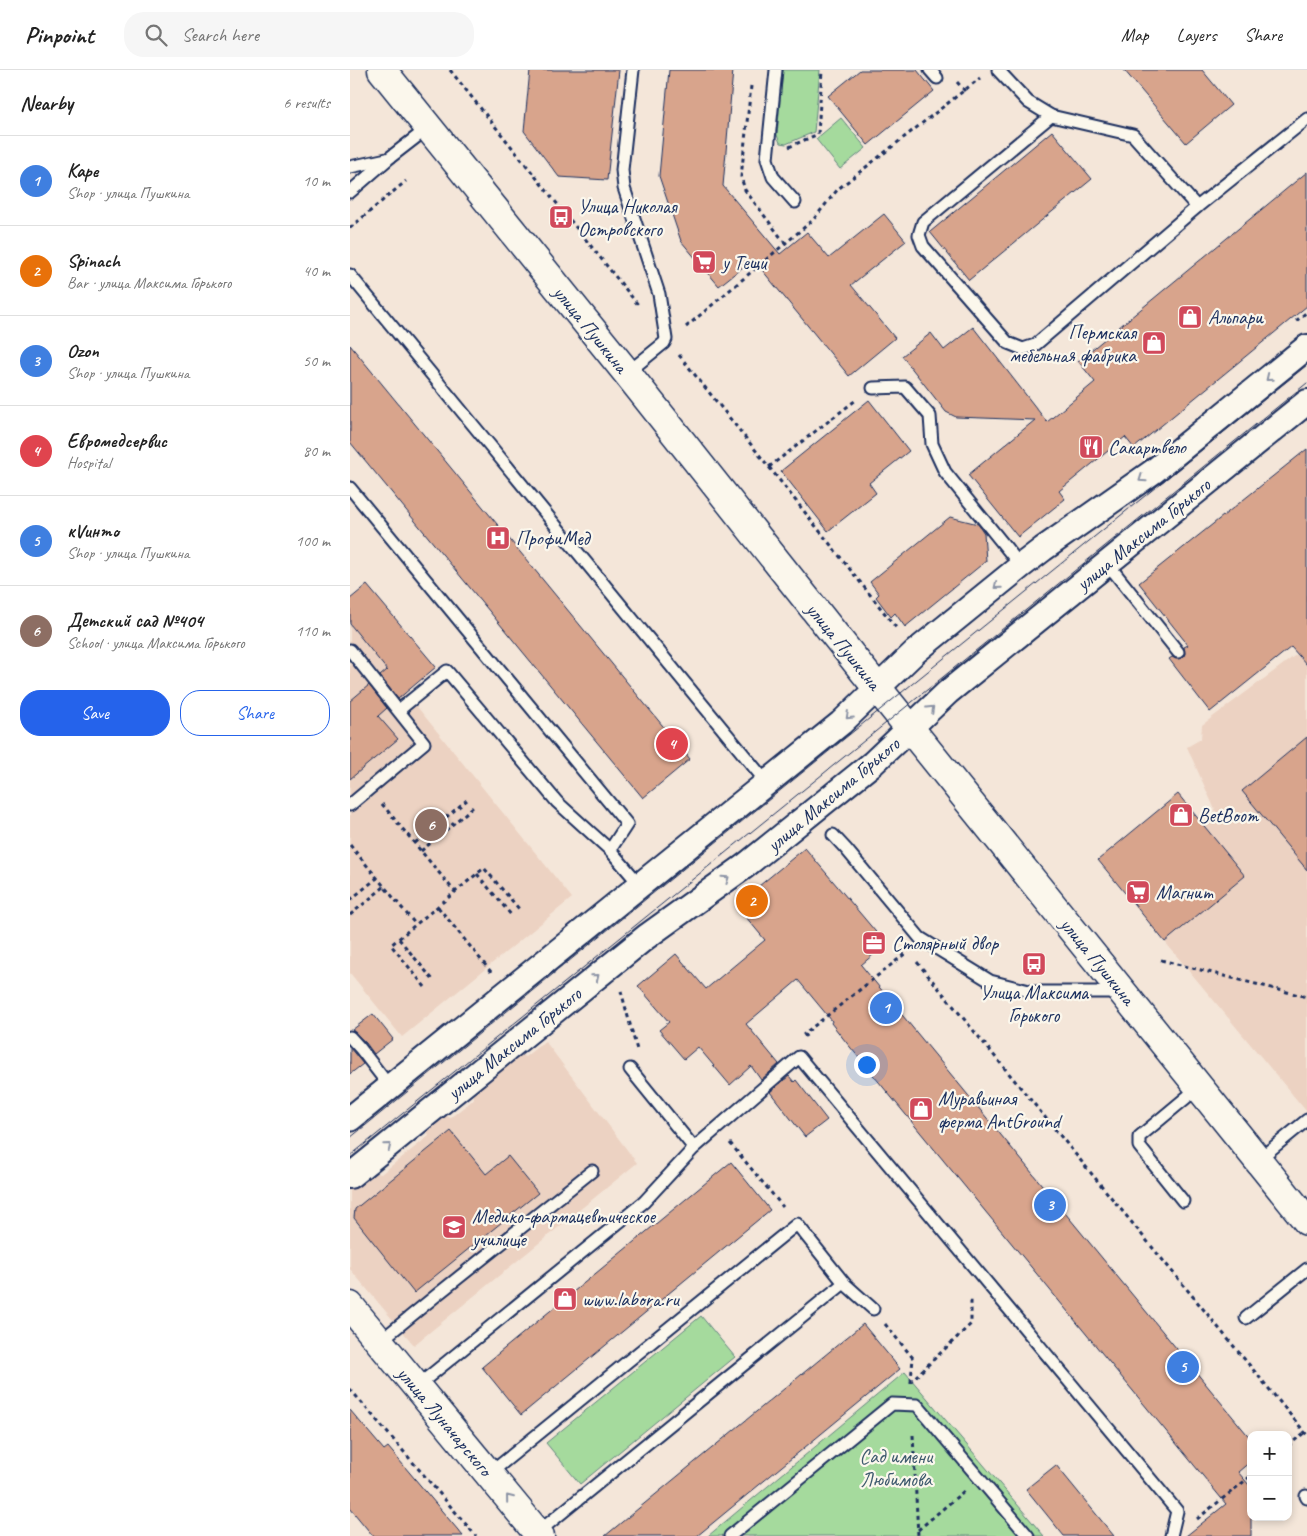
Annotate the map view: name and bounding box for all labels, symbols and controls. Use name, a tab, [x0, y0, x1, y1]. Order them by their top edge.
search box	[124, 12, 474, 57]
text: Pinpoint	[25, 20, 94, 50]
icon: search	[142, 21, 170, 49]
text: Search here	[182, 23, 259, 47]
text: Map	[1121, 24, 1149, 46]
text: Layers	[1177, 24, 1216, 46]
text: Share	[1244, 24, 1282, 46]
text: Nearby	[20, 90, 73, 116]
text: 6 results	[283, 93, 330, 113]
text: Каре	[67, 159, 98, 183]
text: 1	[32, 171, 40, 191]
text: 10 m	[303, 171, 330, 191]
text: Shop · улица Пушкина	[67, 183, 189, 203]
place label: Улица Николая Островского	[578, 194, 679, 242]
bus stop icon: Улица Николая Островского	[548, 204, 574, 230]
text: Spinach	[67, 249, 120, 273]
supermarket icon: у Тещи	[691, 249, 717, 275]
place label: у Тещи	[721, 250, 768, 275]
text: 2	[32, 261, 40, 281]
text: 40 m	[303, 261, 330, 281]
text: Bar · улица Максима Горького	[67, 273, 231, 293]
street label: улица Пушкина	[547, 280, 635, 380]
shop icon: Альпари	[1177, 304, 1203, 330]
place label: Альпари	[1208, 305, 1264, 330]
place label: Пермская мебельная фабрика	[1009, 320, 1138, 368]
shop icon: Пермская мебельная фабрика	[1141, 330, 1167, 356]
text: Ozon	[67, 339, 99, 363]
text: 3	[32, 351, 40, 371]
text: 50 m	[303, 351, 330, 371]
text: Shop · улица Пушкина	[67, 363, 189, 383]
one-way arrow	[1266, 372, 1275, 380]
text: Евромедсервис	[67, 429, 167, 453]
restaurant icon: Сакартвело	[1078, 434, 1104, 460]
place label: Сакартвело	[1108, 435, 1187, 460]
text: 4	[32, 441, 40, 461]
text: 80 m	[303, 441, 330, 461]
text: Hospital	[67, 453, 111, 473]
street label: улица Максима Горького	[1070, 472, 1216, 597]
one-way arrow	[1138, 473, 1148, 482]
text: кVинто	[67, 519, 119, 543]
hospital icon: ПрофиМед	[485, 525, 511, 551]
place label: ПрофиМед	[516, 526, 592, 551]
text: 5	[33, 531, 39, 551]
text: 100 m	[296, 531, 330, 551]
text: Shop · улица Пушкина	[67, 543, 189, 563]
one-way arrow	[994, 580, 1003, 588]
street label: улица Пушкина	[800, 597, 888, 697]
text: Детский сад №404	[67, 609, 203, 633]
text: 6	[32, 621, 40, 641]
text: 110 m	[296, 621, 330, 641]
text: School · улица Максима Горького	[67, 633, 245, 653]
button: Save	[20, 690, 170, 736]
button: Share	[180, 690, 330, 736]
one-way arrow	[925, 705, 934, 714]
one-way arrow	[845, 710, 854, 719]
pin: 4	[656, 725, 688, 763]
street label: улица Максима Горького	[761, 731, 906, 858]
shop icon: BetBoom	[1168, 802, 1194, 828]
place label: BetBoom	[1198, 803, 1260, 828]
pin: 6	[415, 806, 447, 844]
one-way arrow	[720, 876, 729, 886]
supermarket icon: Магнит	[1125, 879, 1151, 905]
place label: Магнит	[1156, 880, 1214, 905]
pin: 2	[736, 882, 768, 920]
street label: улица Пушкина	[1054, 912, 1142, 1012]
office icon: Столярный двор	[861, 930, 887, 956]
place label: Столярный двор	[892, 931, 999, 956]
bus stop icon: Улица Максима Горького	[1021, 951, 1047, 977]
one-way arrow	[590, 975, 599, 983]
place label: Улица Максима Горького	[980, 980, 1090, 1028]
street label: улица Максима Горького	[441, 981, 587, 1106]
pin: 1	[870, 989, 902, 1027]
your location	[854, 1052, 880, 1078]
place label: Муравьиная ферма AntGround	[938, 1086, 1063, 1134]
shop icon: Муравьиная ферма AntGround	[908, 1096, 934, 1122]
one-way arrow	[382, 1143, 391, 1151]
pin: 3	[1034, 1186, 1066, 1224]
place label: Медико-фармацевтическое училище	[471, 1204, 657, 1252]
school or university icon: Медико-фармацевтическое училище	[441, 1214, 467, 1240]
shop icon: www.labora.ru	[552, 1286, 578, 1312]
place label: www.labora.ru	[582, 1287, 680, 1312]
pin: 5	[1167, 1348, 1199, 1386]
street label: улица Луначарского	[391, 1361, 499, 1483]
map controls	[1247, 1431, 1292, 1521]
button: +	[1247, 1431, 1292, 1476]
park label: Сад имени Любимова	[860, 1444, 934, 1492]
button: −	[1247, 1476, 1292, 1521]
one-way arrow	[506, 1495, 514, 1504]

